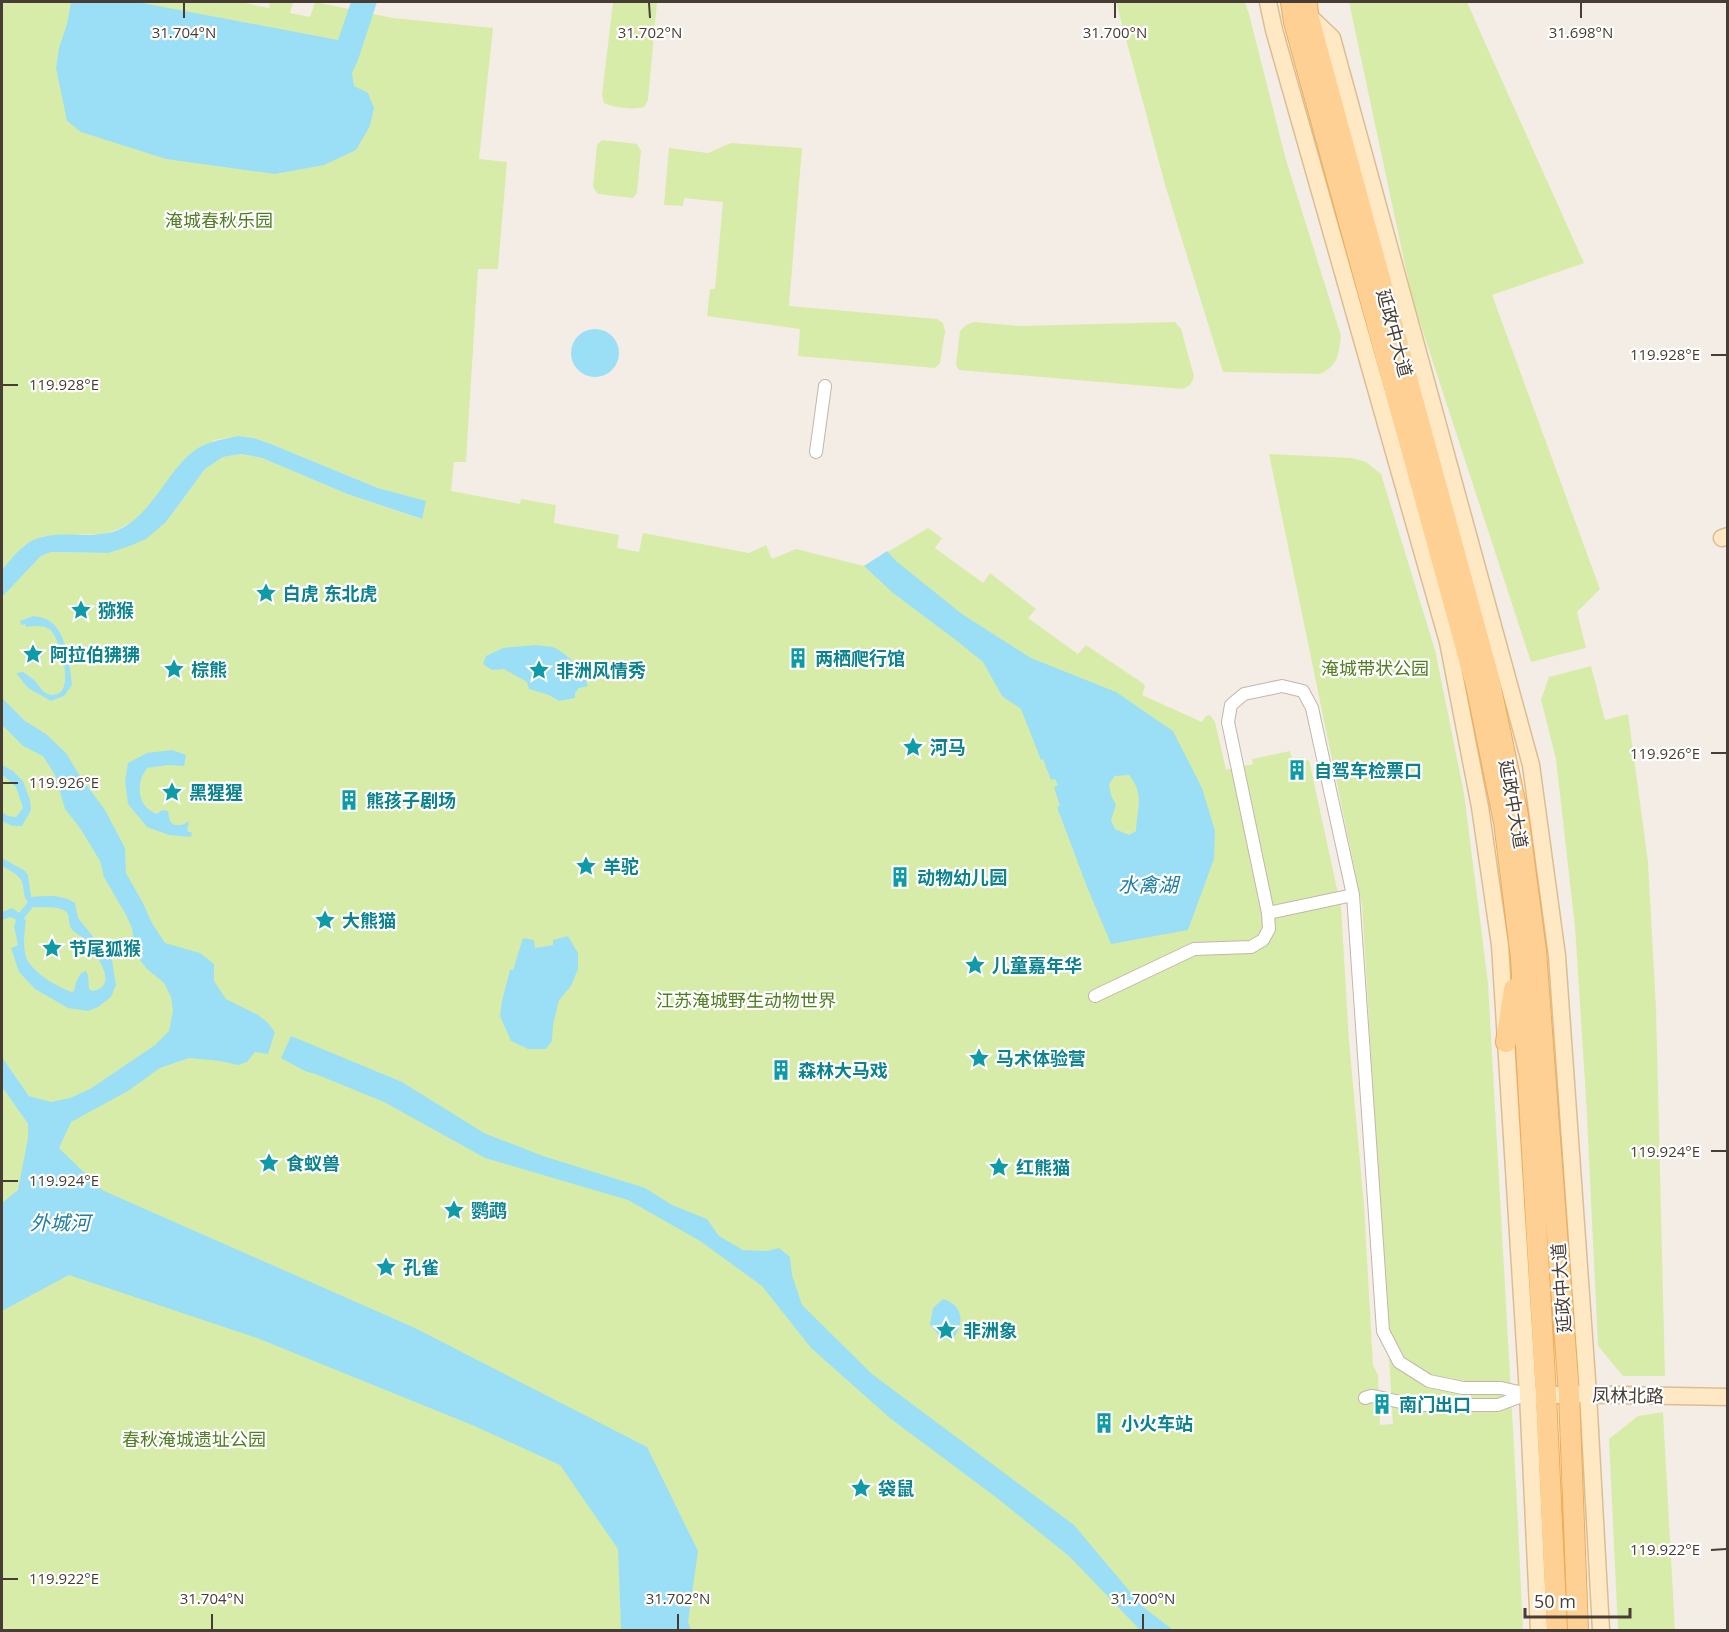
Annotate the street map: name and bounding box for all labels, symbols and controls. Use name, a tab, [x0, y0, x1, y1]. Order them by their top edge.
text: 31.704°N	[152, 22, 216, 42]
text: 31.702°N	[618, 22, 682, 42]
text: 31.700°N	[1083, 22, 1147, 42]
text: 31.698°N	[1549, 22, 1613, 42]
park label: 淹城春秋乐园	[165, 208, 273, 232]
street label: 延政中大道	[1372, 286, 1418, 380]
text: 119.928°E	[1630, 344, 1700, 364]
text: 119.928°E	[29, 374, 99, 394]
place icon: 白虎 东北虎	[254, 581, 278, 605]
place label: 白虎 东北虎	[283, 581, 378, 605]
place icon: 猕猴	[69, 598, 93, 622]
place label: 猕猴	[98, 598, 134, 622]
place icon: 阿拉伯狒狒	[21, 642, 45, 666]
place label: 阿拉伯狒狒	[50, 642, 140, 666]
building icon: 两栖爬行馆	[786, 646, 810, 670]
place label: 两栖爬行馆	[815, 646, 905, 670]
park label: 淹城带状公园	[1321, 656, 1429, 680]
place icon: 棕熊	[162, 657, 186, 681]
place label: 棕熊	[191, 657, 227, 681]
place icon: 非洲风情秀	[527, 658, 551, 682]
place label: 非洲风情秀	[556, 658, 646, 682]
place icon: 河马	[901, 735, 925, 759]
place label: 河马	[930, 735, 966, 759]
text: 119.926°E	[1630, 743, 1700, 763]
building icon: 自驾车检票口	[1285, 758, 1309, 782]
place label: 自驾车检票口	[1314, 758, 1422, 782]
street label: 延政中大道	[1494, 758, 1534, 850]
text: 119.926°E	[29, 772, 99, 792]
place icon: 黑猩猩	[160, 780, 184, 804]
place label: 黑猩猩	[189, 780, 243, 804]
building icon: 熊孩子剧场	[337, 788, 361, 812]
place label: 熊孩子剧场	[366, 788, 456, 812]
place icon: 羊驼	[574, 854, 598, 878]
place label: 羊驼	[603, 854, 639, 878]
building icon: 动物幼儿园	[888, 865, 912, 889]
place label: 动物幼儿园	[917, 865, 1007, 889]
water label: 水禽湖	[1118, 871, 1181, 898]
place icon: 大熊猫	[313, 908, 337, 932]
place label: 大熊猫	[342, 908, 396, 932]
place icon: 节尾狐猴	[40, 936, 64, 960]
place label: 节尾狐猴	[69, 936, 141, 960]
place icon: 儿童嘉年华	[963, 953, 987, 977]
place label: 儿童嘉年华	[992, 953, 1082, 977]
park label: 江苏淹城野生动物世界	[656, 988, 836, 1012]
place icon: 马术体验营	[967, 1046, 991, 1070]
place label: 马术体验营	[996, 1046, 1086, 1070]
building icon: 森林大马戏	[769, 1058, 793, 1082]
place label: 森林大马戏	[798, 1058, 888, 1082]
text: 119.924°E	[1630, 1141, 1700, 1161]
place icon: 食蚁兽	[257, 1151, 281, 1175]
place label: 食蚁兽	[286, 1151, 340, 1175]
place icon: 红熊猫	[987, 1155, 1011, 1179]
place label: 红熊猫	[1016, 1155, 1070, 1179]
text: 119.924°E	[29, 1170, 99, 1190]
place icon: 鹦鹉	[442, 1198, 466, 1222]
place label: 鹦鹉	[471, 1198, 507, 1222]
water label: 外城河	[30, 1209, 94, 1236]
street label: 延政中大道	[1546, 1242, 1576, 1334]
place icon: 孔雀	[374, 1255, 398, 1279]
place label: 孔雀	[403, 1255, 439, 1279]
place icon: 非洲象	[934, 1318, 958, 1342]
place label: 非洲象	[963, 1318, 1017, 1342]
street label: 凤林北路	[1592, 1382, 1664, 1408]
building icon: 南门出口	[1370, 1392, 1394, 1416]
place label: 南门出口	[1399, 1392, 1471, 1416]
building icon: 小火车站	[1092, 1411, 1116, 1435]
place label: 小火车站	[1121, 1411, 1193, 1435]
park label: 春秋淹城遗址公园	[122, 1427, 266, 1451]
place icon: 袋鼠	[849, 1476, 873, 1500]
place label: 袋鼠	[878, 1476, 914, 1500]
text: 119.922°E	[1630, 1539, 1700, 1559]
text: 119.922°E	[29, 1568, 99, 1588]
scale bar	[1525, 1581, 1630, 1619]
text: 31.704°N	[180, 1588, 244, 1608]
text: 31.702°N	[646, 1588, 710, 1608]
text: 31.700°N	[1111, 1588, 1175, 1608]
text: 50 m	[1534, 1589, 1576, 1613]

